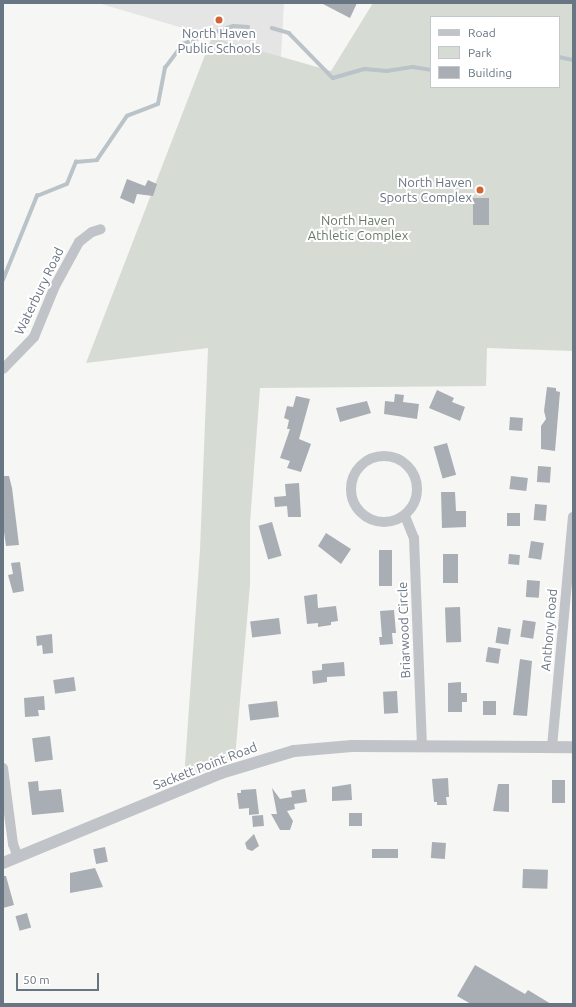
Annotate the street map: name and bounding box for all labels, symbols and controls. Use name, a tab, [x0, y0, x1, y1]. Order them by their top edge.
marker: North Haven Public Schools	[214, 15, 224, 25]
legend	[430, 16, 560, 88]
place label: North Haven Public Schools	[178, 26, 260, 57]
text: Road	[468, 26, 496, 39]
text: Park	[468, 46, 492, 59]
text: Building	[468, 66, 512, 79]
place label: North Haven Sports Complex	[380, 175, 472, 206]
marker: North Haven Sports Complex	[475, 185, 485, 195]
park label: North Haven Athletic Complex	[308, 213, 408, 244]
street label: Waterbury Road	[11, 245, 67, 337]
street label: Briarwood Circle	[395, 581, 413, 679]
street label: Anthony Road	[538, 588, 560, 672]
street label: Sackett Point Road	[151, 739, 259, 793]
scale bar	[18, 965, 101, 991]
text: 50 m	[23, 973, 50, 986]

